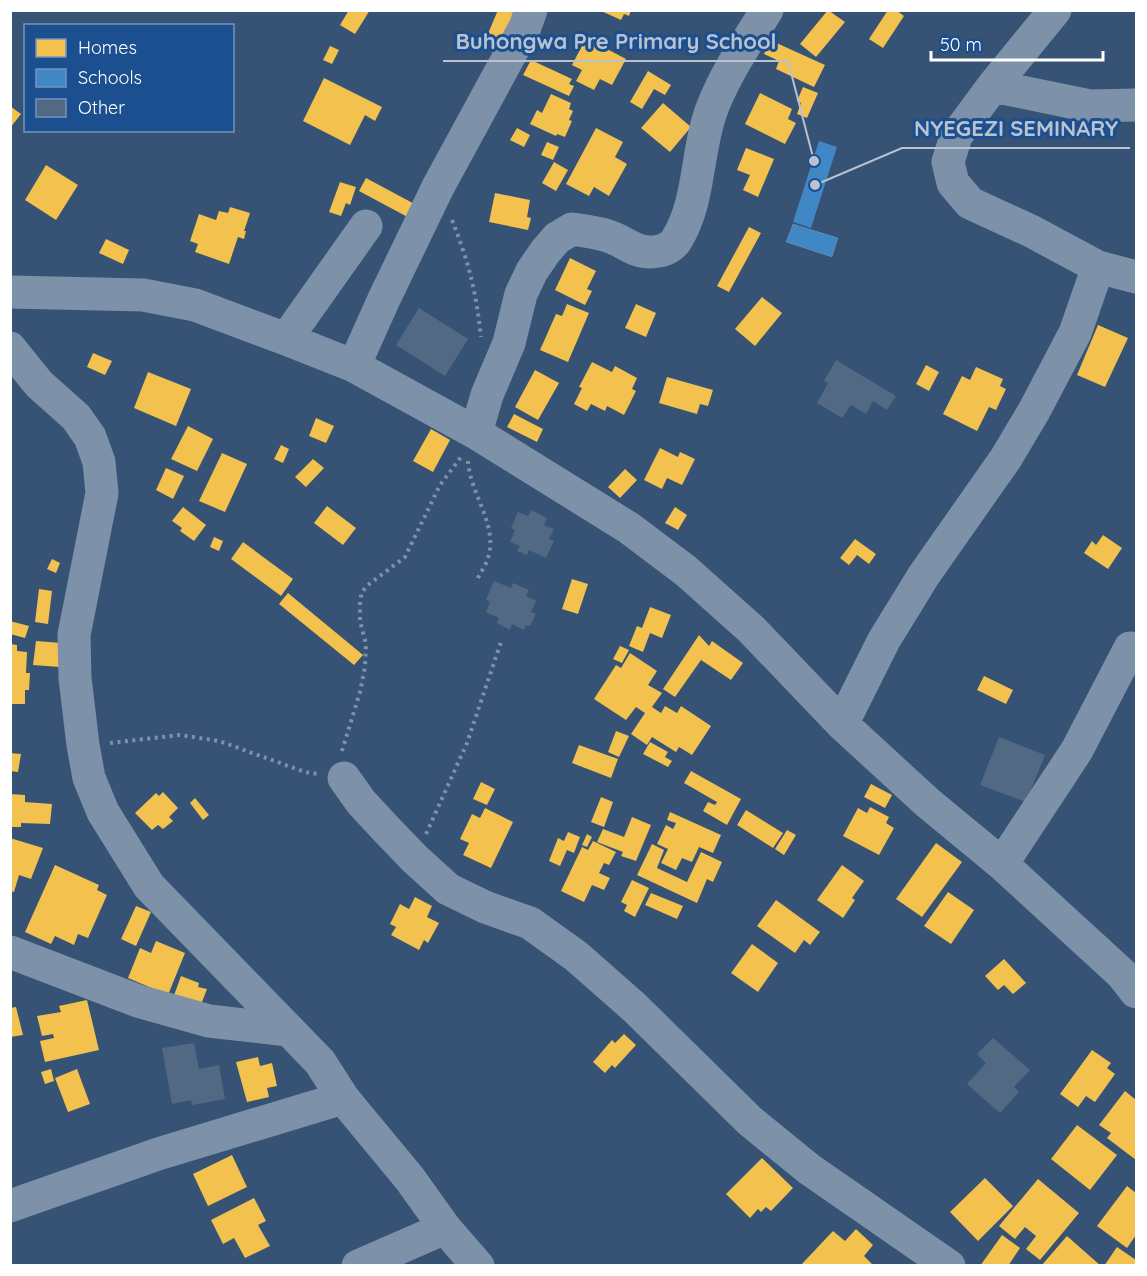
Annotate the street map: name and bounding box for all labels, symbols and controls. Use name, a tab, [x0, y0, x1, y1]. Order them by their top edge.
callout: Buhongwa Pre Primary School	[443, 21, 788, 61]
legend	[24, 24, 234, 132]
scale bar	[931, 24, 1104, 62]
text: Buhongwa Pre Primary School	[455, 27, 777, 55]
text: 50 m	[940, 33, 982, 56]
text: Homes	[78, 36, 137, 59]
text: Schools	[78, 66, 142, 89]
text: Other	[78, 96, 125, 119]
callout: NYEGEZI SEMINARY	[902, 108, 1130, 148]
text: NYEGEZI SEMINARY	[914, 114, 1118, 142]

